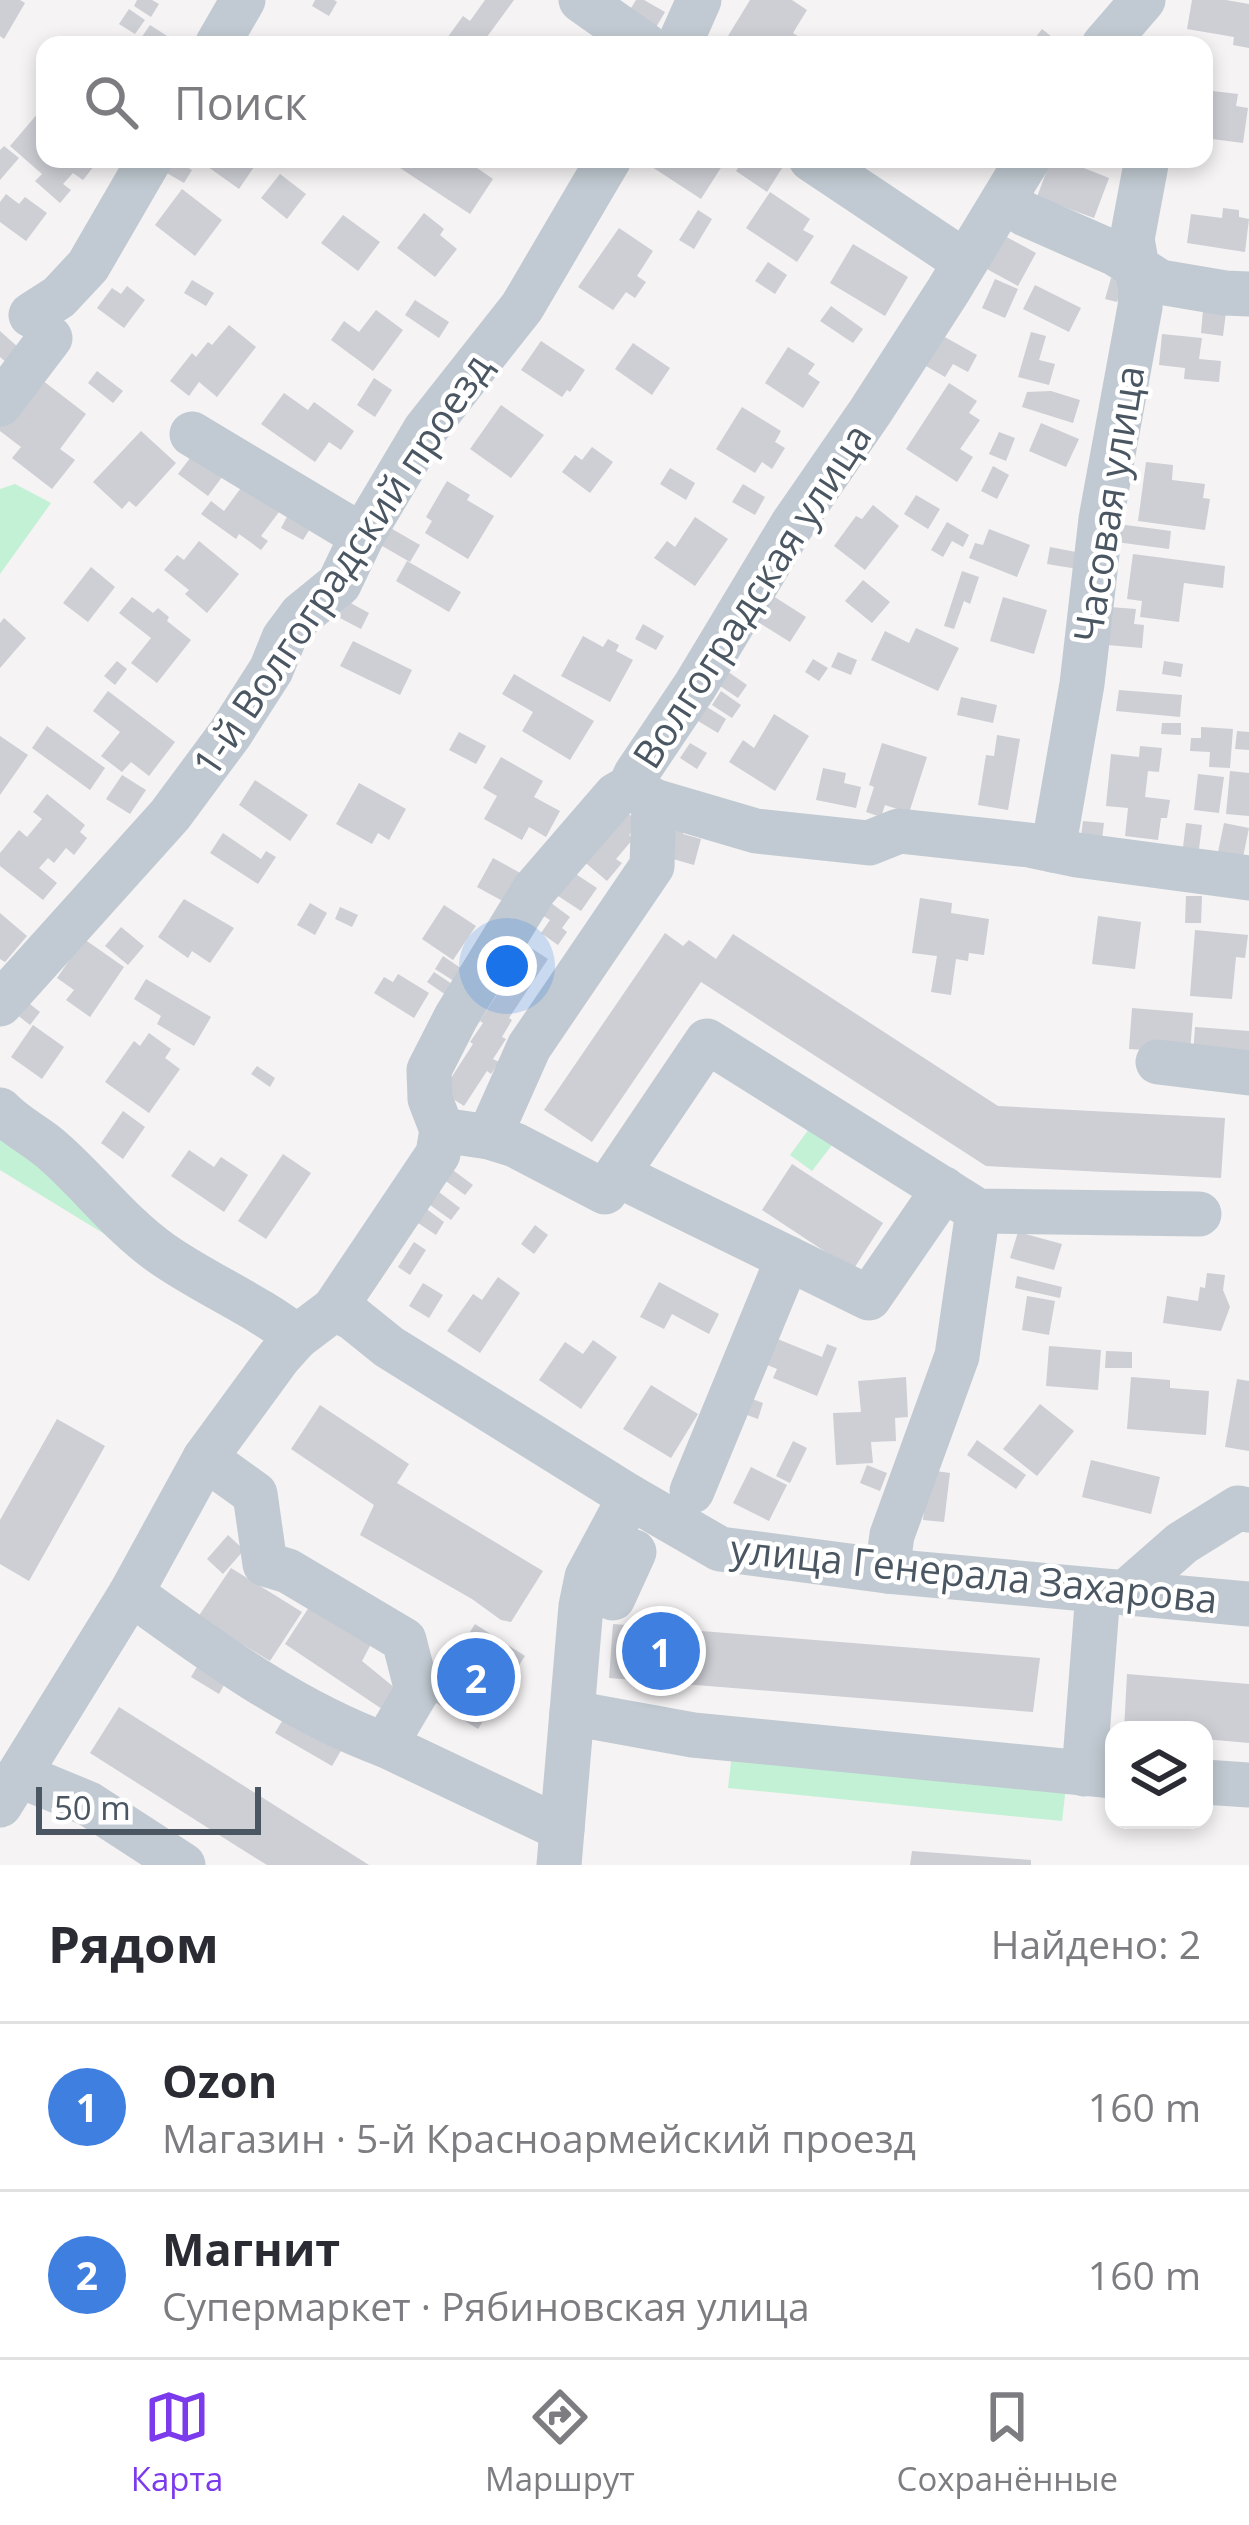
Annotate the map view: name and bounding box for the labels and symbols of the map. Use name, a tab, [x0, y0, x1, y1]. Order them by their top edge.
street label: 1-й Волгоградский проезд	[179, 342, 502, 786]
street label: Часовая улица	[1059, 362, 1156, 646]
street label: Волгоградская улица	[619, 413, 882, 778]
your location	[477, 936, 537, 996]
street label: улица Генерала Захарова	[728, 1521, 1220, 1624]
pin: 1	[622, 1606, 700, 1696]
pin: 2	[437, 1632, 515, 1722]
scale bar	[36, 1781, 261, 1834]

